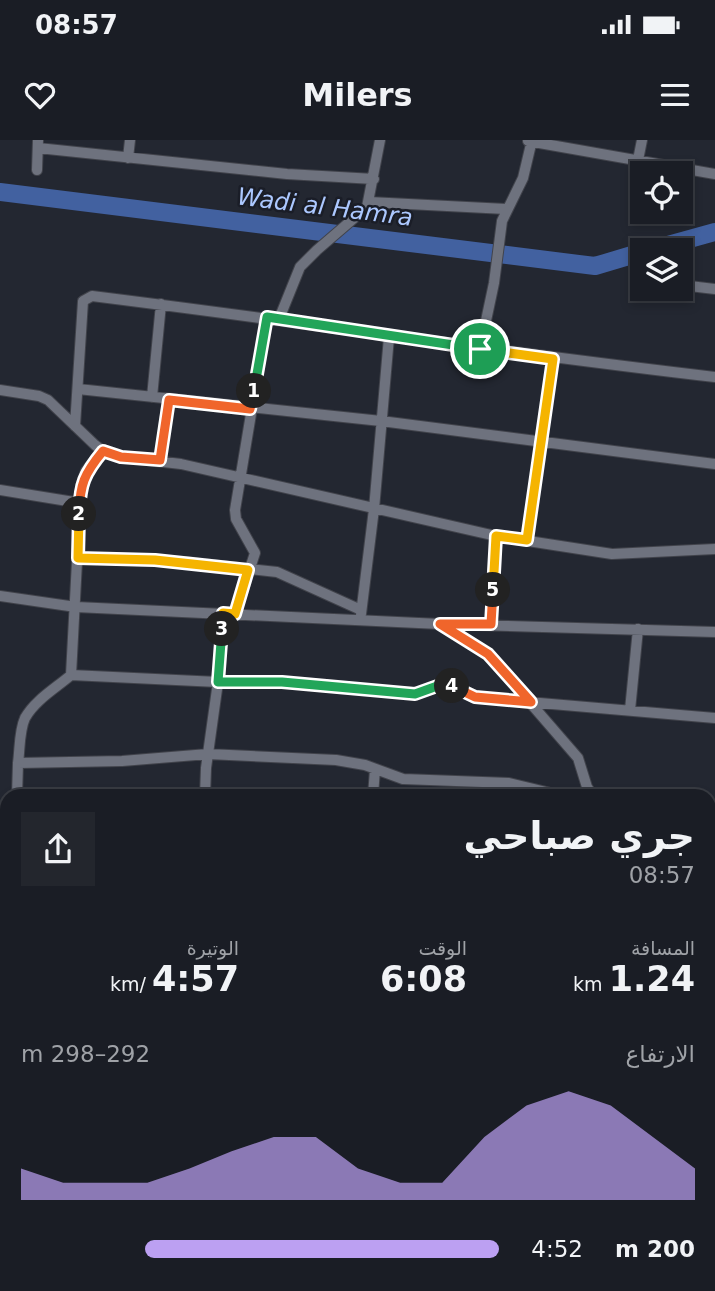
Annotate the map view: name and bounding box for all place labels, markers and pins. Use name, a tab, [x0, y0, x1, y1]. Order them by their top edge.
pin	[450, 319, 510, 379]
pin: 1	[236, 373, 272, 408]
pin: 2	[62, 496, 96, 532]
pin: 5	[476, 573, 510, 608]
pin: 3	[204, 612, 240, 646]
pin: 4	[434, 668, 470, 704]

